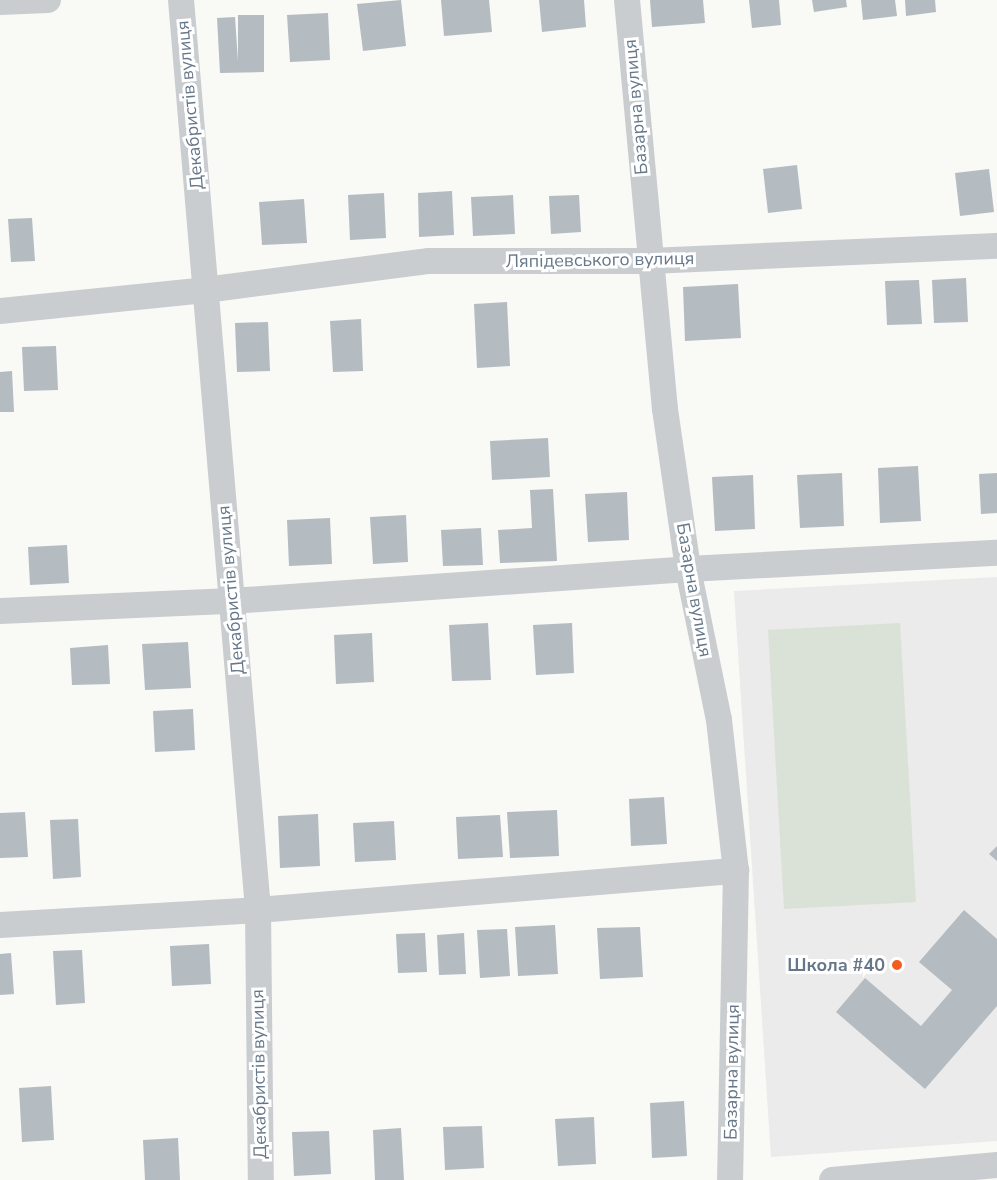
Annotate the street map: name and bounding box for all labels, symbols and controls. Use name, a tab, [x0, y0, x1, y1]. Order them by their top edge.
street label: Декабристів вулиця	[172, 20, 208, 190]
street label: Базарна вулиця	[619, 38, 653, 176]
street label: Ляпідевського вулиця	[505, 248, 695, 272]
street label: Декабристів вулиця	[213, 505, 249, 675]
street label: Базарна вулиця	[672, 521, 716, 659]
place label: Школа #40	[787, 954, 885, 976]
marker: Школа #40	[890, 958, 904, 972]
street label: Декабристів вулиця	[247, 989, 271, 1159]
street label: Базарна вулиця	[720, 1004, 744, 1140]

